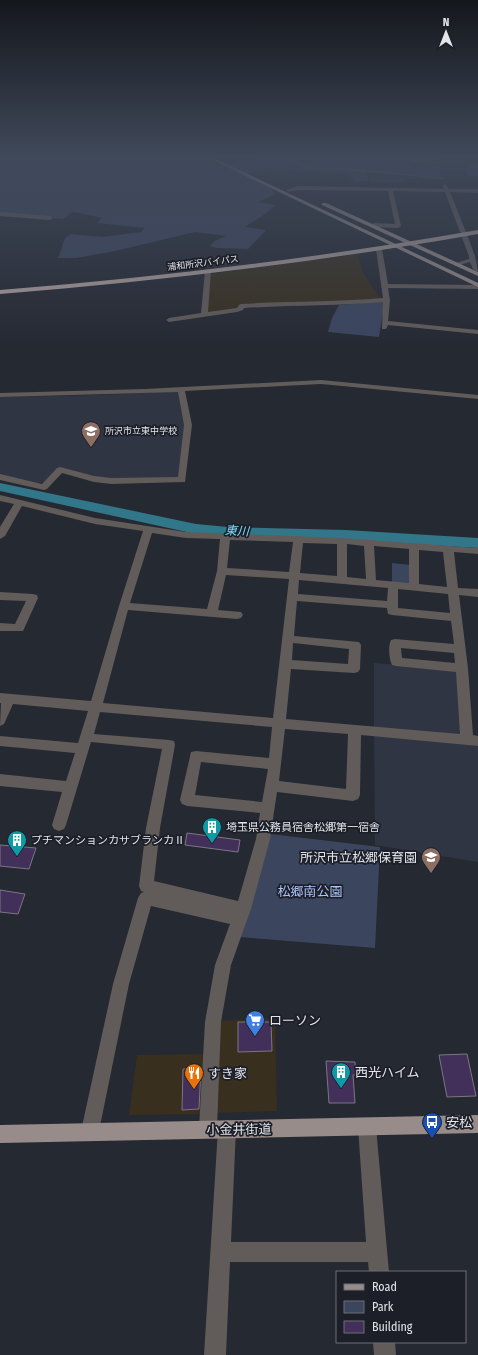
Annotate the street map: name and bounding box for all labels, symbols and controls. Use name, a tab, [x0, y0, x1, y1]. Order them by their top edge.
north arrow	[426, 12, 466, 52]
text: N	[443, 16, 449, 29]
street label: 浦和所沢バイパス	[167, 253, 239, 272]
school or university icon: 所沢市立東中学校	[80, 420, 102, 448]
place label: 所沢市立東中学校	[104, 426, 177, 436]
water label: 東川	[225, 523, 251, 539]
building icon: 埼玉県公務員宿舎松郷第一宿舎	[201, 816, 223, 844]
place label: 埼玉県公務員宿舎松郷第一宿舎	[226, 821, 380, 834]
building icon: プチマンションカサブランカⅡ	[6, 829, 28, 857]
place label: プチマンションカサブランカⅡ	[31, 834, 185, 847]
school or university icon: 所沢市立松郷保育園	[420, 846, 442, 874]
place label: 所沢市立松郷保育園	[300, 850, 417, 865]
park label: 松郷南公園	[277, 884, 343, 899]
supermarket icon: ローソン	[244, 1009, 266, 1037]
place label: ローソン	[269, 1013, 321, 1028]
building icon: 西光ハイム	[330, 1061, 352, 1089]
restaurant icon: すき家	[183, 1062, 205, 1090]
place label: 西光ハイム	[355, 1065, 419, 1080]
place label: すき家	[208, 1066, 247, 1081]
bus stop icon: 安松	[421, 1111, 443, 1139]
place label: 安松	[446, 1115, 472, 1130]
street label: 小金井街道	[206, 1121, 272, 1138]
legend	[336, 1271, 466, 1343]
text: Road	[372, 1280, 397, 1294]
text: Park	[372, 1300, 394, 1314]
text: Building	[372, 1320, 413, 1334]

